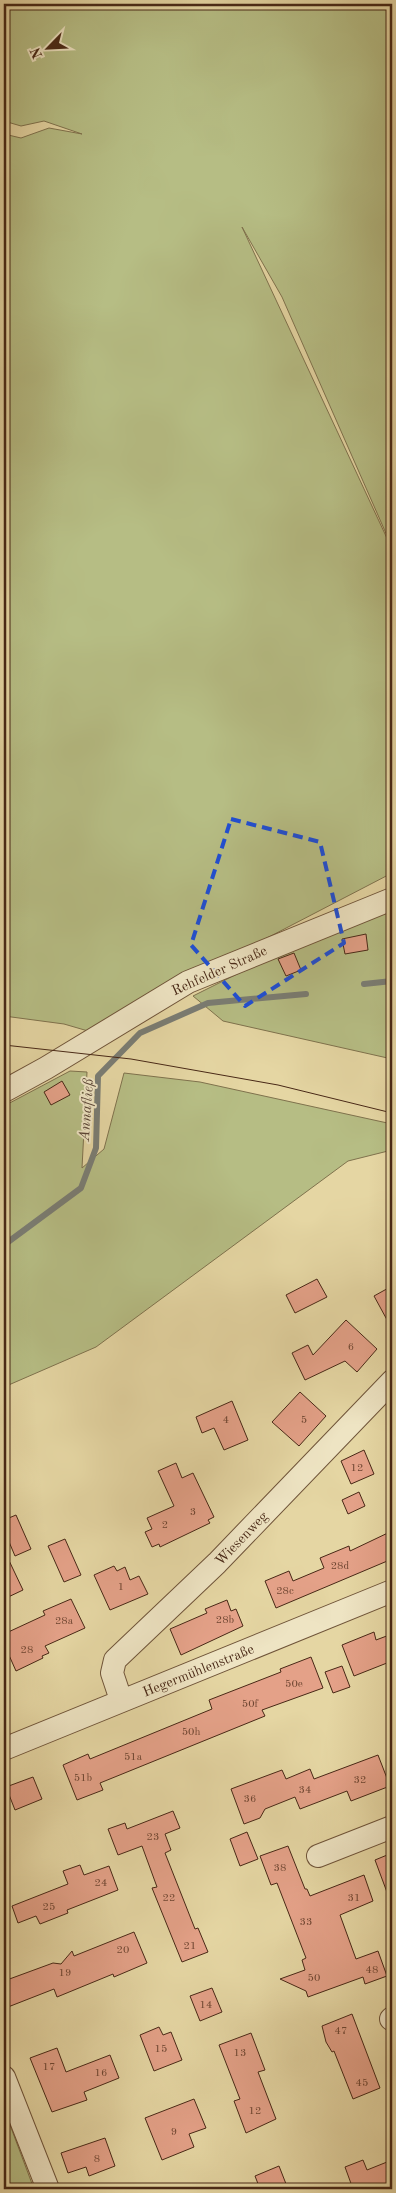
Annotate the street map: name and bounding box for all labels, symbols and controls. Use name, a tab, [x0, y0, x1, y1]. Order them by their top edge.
north arrow	[22, 22, 72, 72]
text: N	[28, 45, 46, 61]
street label: Rehfelder Straße	[170, 944, 269, 998]
water label: Annafließ	[78, 1078, 97, 1143]
house number: 6	[348, 1342, 354, 1353]
house number: 4	[223, 1415, 229, 1426]
house number: 5	[301, 1415, 307, 1426]
house number: 12	[351, 1463, 363, 1474]
house number: 3	[190, 1507, 196, 1518]
street label: Wiesenweg	[213, 1509, 271, 1568]
house number: 2	[162, 1520, 168, 1531]
house number: 28d	[331, 1561, 350, 1572]
house number: 1	[118, 1582, 124, 1593]
house number: 28c	[276, 1586, 294, 1597]
house number: 28b	[216, 1615, 235, 1626]
house number: 28a	[55, 1616, 74, 1627]
street label: Hegermühlenstraße	[141, 1642, 256, 1700]
house number: 28	[21, 1645, 33, 1656]
house number: 50e	[285, 1679, 303, 1690]
house number: 50f	[242, 1699, 259, 1710]
house number: 50h	[182, 1727, 200, 1738]
house number: 51a	[124, 1752, 143, 1763]
house number: 51b	[74, 1773, 93, 1784]
house number: 32	[354, 1775, 366, 1786]
house number: 34	[299, 1785, 311, 1796]
house number: 36	[244, 1794, 256, 1805]
house number: 23	[147, 1832, 159, 1843]
house number: 38	[274, 1863, 286, 1874]
house number: 24	[95, 1878, 107, 1889]
house number: 22	[163, 1893, 175, 1904]
house number: 31	[348, 1893, 360, 1904]
house number: 25	[43, 1902, 55, 1913]
house number: 33	[300, 1917, 312, 1928]
house number: 21	[184, 1941, 196, 1952]
house number: 20	[117, 1945, 129, 1956]
house number: 48	[366, 1965, 378, 1976]
house number: 19	[59, 1968, 71, 1979]
house number: 50	[308, 1973, 320, 1984]
house number: 14	[200, 2000, 212, 2011]
house number: 47	[335, 2026, 347, 2037]
house number: 15	[155, 2044, 167, 2055]
house number: 13	[234, 2048, 246, 2059]
house number: 17	[43, 2062, 55, 2073]
house number: 16	[95, 2068, 107, 2079]
house number: 45	[356, 2078, 368, 2089]
house number: 12	[249, 2106, 261, 2117]
house number: 9	[171, 2127, 177, 2138]
house number: 8	[94, 2154, 100, 2165]

